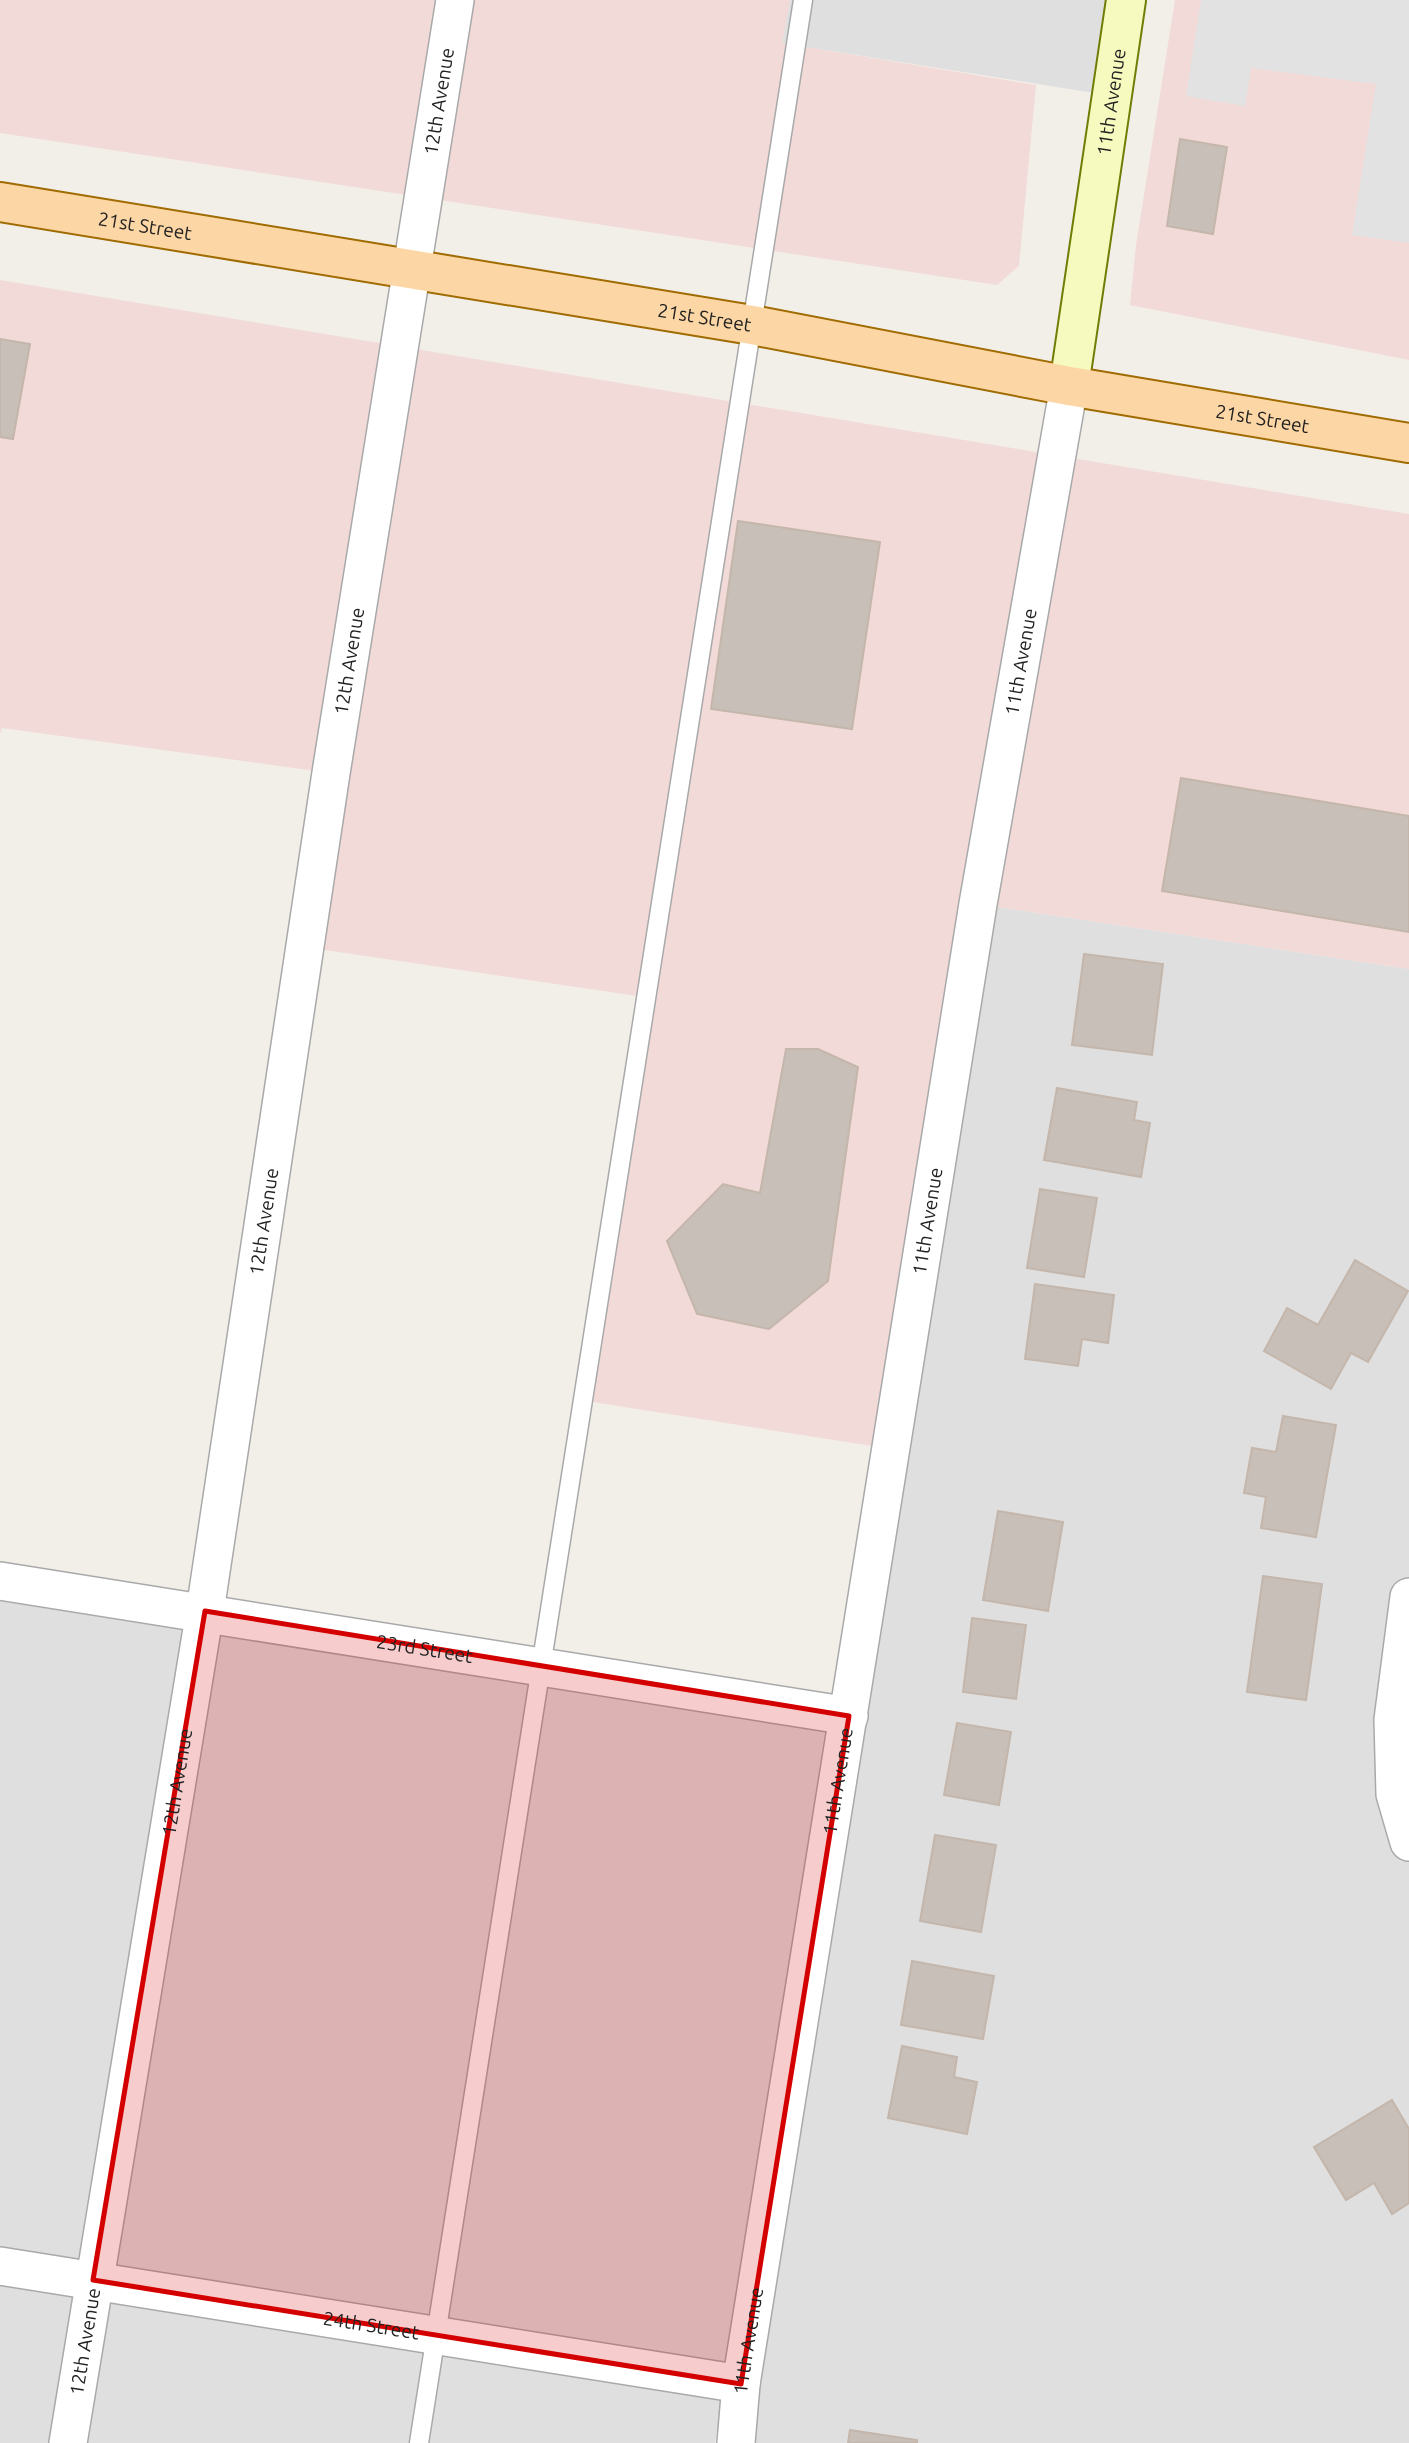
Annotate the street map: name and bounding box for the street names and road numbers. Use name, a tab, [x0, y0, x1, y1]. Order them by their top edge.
street label: 12th Avenue	[419, 46, 458, 156]
street label: 11th Avenue	[1092, 47, 1130, 157]
street label: 21st Street	[97, 207, 194, 244]
street label: 21st Street	[656, 299, 754, 336]
street label: 21st Street	[1214, 400, 1311, 437]
street label: 12th Avenue	[330, 606, 368, 716]
street label: 11th Avenue	[1000, 607, 1041, 717]
street label: 12th Avenue	[245, 1166, 282, 1277]
street label: 11th Avenue	[908, 1166, 947, 1276]
street label: 23rd Street	[375, 1630, 475, 1667]
street label: 11th Avenue	[818, 1726, 857, 1836]
street label: 12th Avenue	[157, 1727, 197, 1837]
street label: 12th Avenue	[65, 2286, 104, 2397]
street label: 11th Avenue	[729, 2286, 767, 2395]
street label: 24th Street	[322, 2307, 422, 2344]

